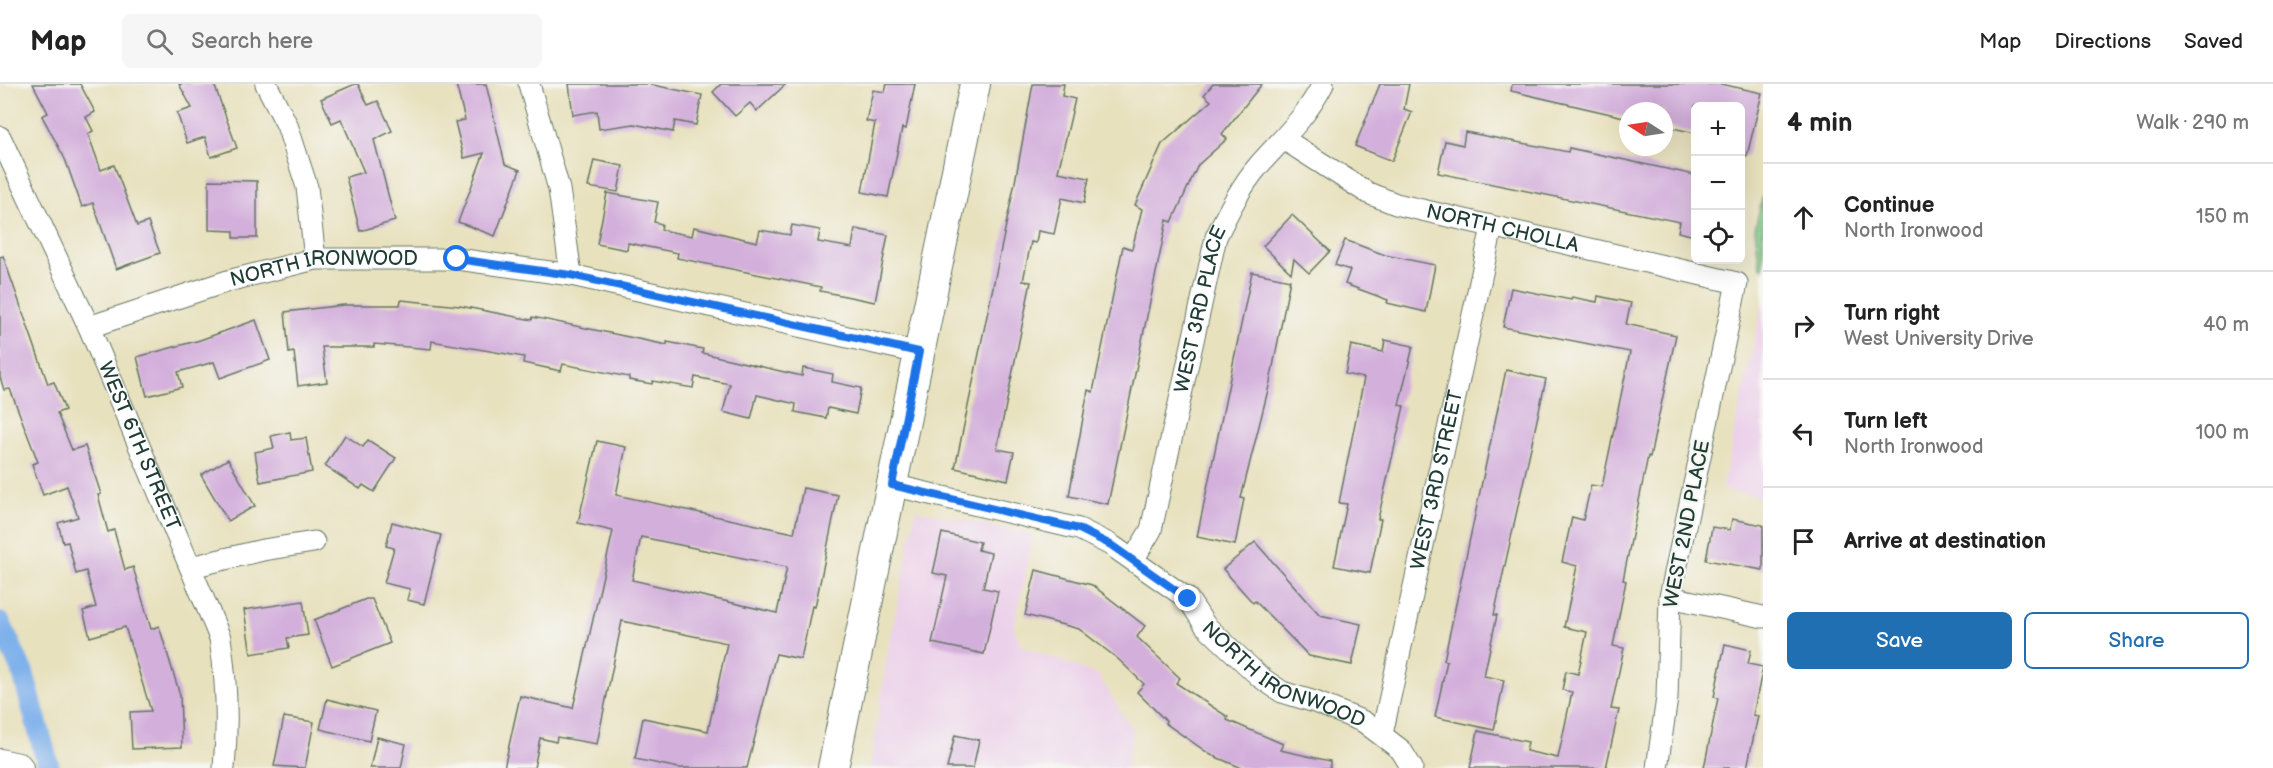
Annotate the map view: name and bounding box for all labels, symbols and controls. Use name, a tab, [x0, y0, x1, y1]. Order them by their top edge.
search box	[122, 14, 542, 68]
text: Map	[30, 25, 86, 58]
icon: search	[143, 25, 176, 58]
text: Search here	[191, 28, 313, 55]
text: Map	[1979, 29, 2022, 54]
text: Directions	[2055, 29, 2151, 54]
text: Saved	[2184, 29, 2243, 54]
north arrow	[1619, 102, 1673, 156]
map controls	[1691, 102, 1745, 264]
button: +	[1691, 102, 1745, 156]
text: 4 min	[1787, 108, 1852, 139]
text: Walk · 290 m	[2136, 111, 2249, 135]
button: −	[1691, 156, 1745, 210]
text: Continue	[1844, 192, 1934, 219]
street label: NORTH CHOLLA	[1424, 199, 1582, 258]
icon: ahead	[1787, 201, 1820, 234]
text: 150 m	[2196, 205, 2249, 229]
button: locate	[1691, 210, 1745, 264]
text: North Ironwood	[1844, 219, 1983, 243]
street label: WEST 3RD PLACE	[1170, 222, 1232, 395]
route start	[443, 245, 469, 271]
street label: NORTH IRONWOOD	[228, 247, 418, 292]
text: Turn right	[1844, 300, 1940, 327]
icon: right	[1787, 309, 1820, 342]
text: 40 m	[2203, 313, 2249, 337]
text: West University Drive	[1844, 327, 2034, 351]
street label: WEST 6TH STREET	[93, 358, 185, 534]
street label: WEST 3RD STREET	[1406, 388, 1468, 572]
text: Turn left	[1844, 408, 1928, 435]
icon: left	[1787, 417, 1820, 450]
text: 100 m	[2196, 421, 2249, 445]
text: North Ironwood	[1844, 435, 1983, 459]
street label: WEST 2ND PLACE	[1659, 438, 1715, 610]
icon: arrive	[1787, 525, 1820, 558]
text: Arrive at destination	[1844, 528, 2046, 555]
route end	[1174, 585, 1200, 611]
button: Save	[1787, 612, 2012, 669]
button: Share	[2024, 612, 2249, 669]
street label: NORTH IRONWOOD	[1197, 616, 1369, 733]

